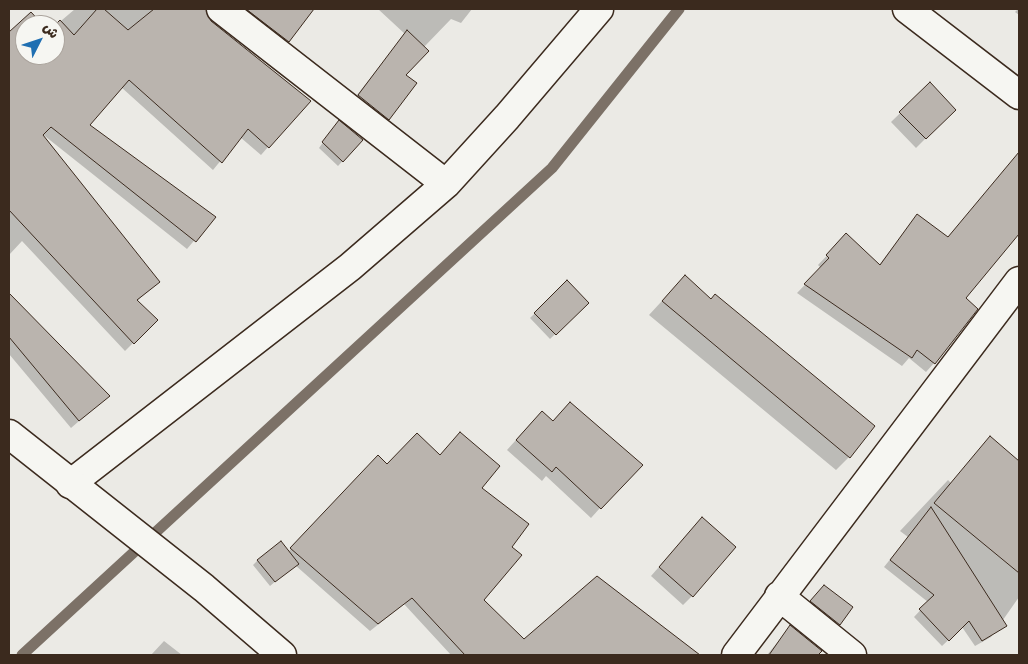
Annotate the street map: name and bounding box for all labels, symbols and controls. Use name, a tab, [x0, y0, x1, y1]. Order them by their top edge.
north arrow	[15, 15, 65, 65]
text: ش	[39, 19, 62, 42]

